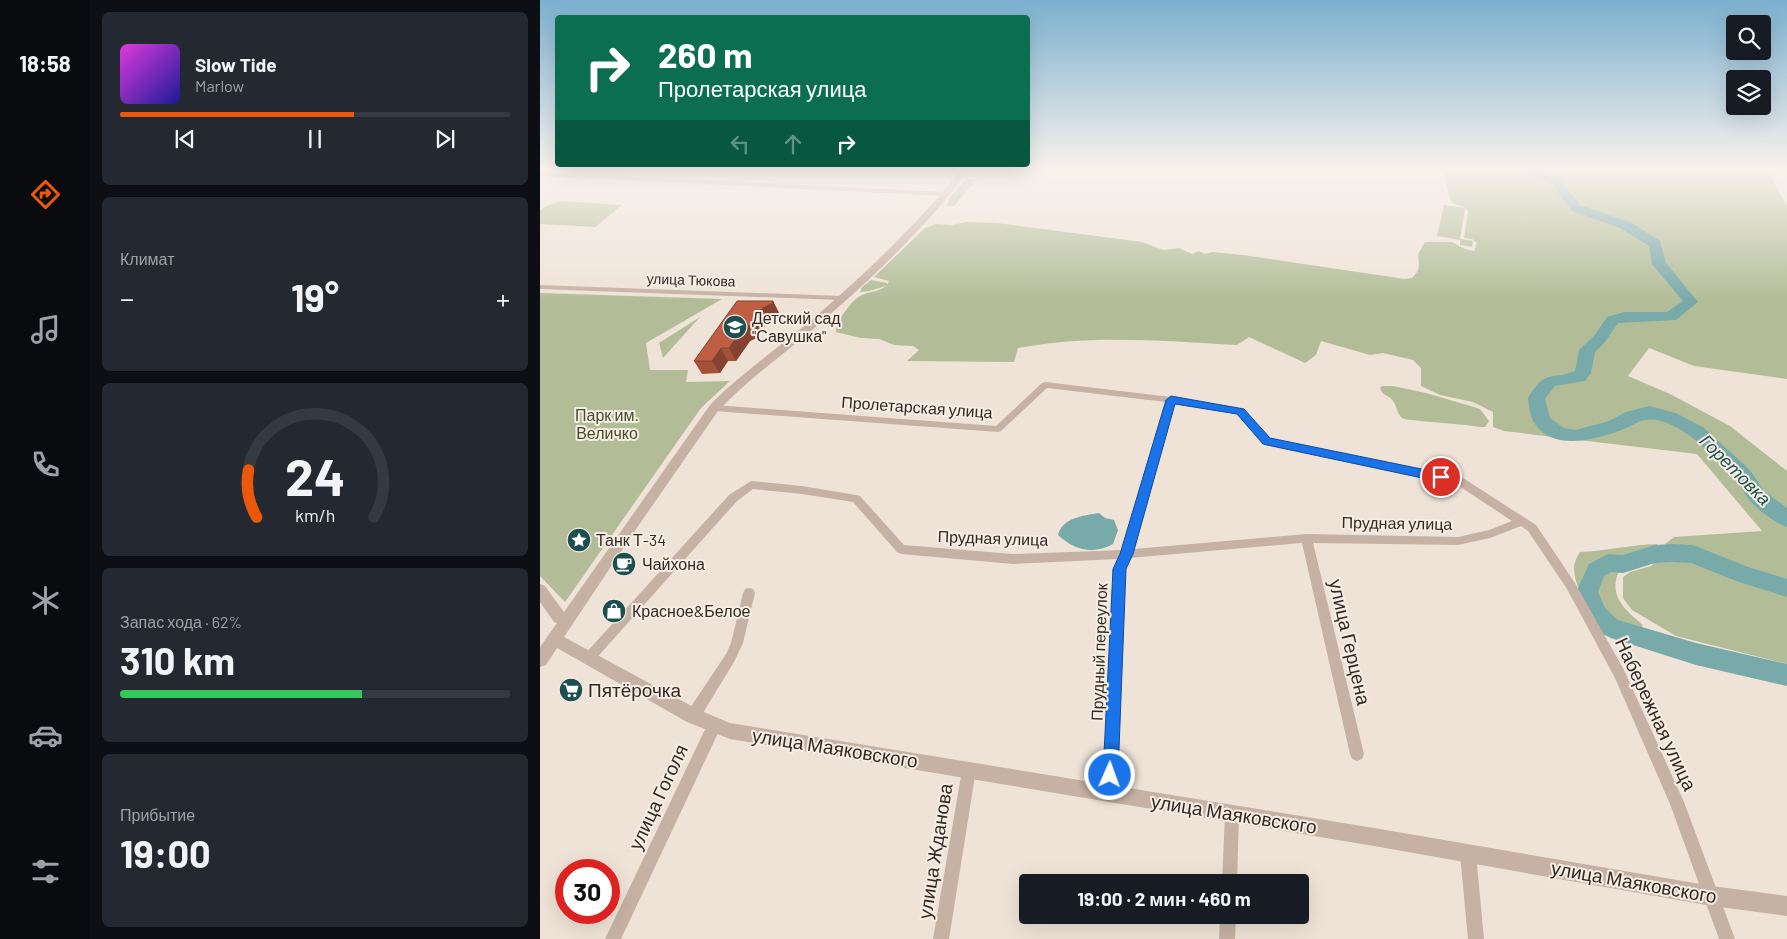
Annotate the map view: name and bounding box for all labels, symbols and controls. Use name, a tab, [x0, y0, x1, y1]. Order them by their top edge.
map controls	[1726, 15, 1771, 115]
button: search	[1726, 15, 1771, 60]
text: 260 m	[658, 33, 753, 75]
icon: right	[575, 35, 640, 100]
text: 18:58	[19, 50, 71, 76]
text: Slow Tide	[195, 53, 277, 76]
button: layers	[1726, 70, 1771, 115]
text: Пролетарская улица	[658, 75, 867, 101]
text: Marlow	[195, 76, 244, 95]
icon: previous	[171, 125, 199, 153]
icon: pause	[301, 125, 329, 153]
icon: next	[431, 125, 459, 153]
icon: left	[726, 130, 754, 158]
icon: ahead	[779, 130, 807, 158]
icon: right	[832, 130, 860, 158]
icon: directions	[28, 177, 63, 212]
text: Климат	[120, 249, 174, 268]
street label: улица Тюкова	[646, 269, 736, 290]
text: 19°	[291, 274, 339, 320]
text: −	[120, 281, 134, 315]
text: +	[496, 281, 510, 315]
place label: Детский сад "Савушка"	[752, 308, 841, 345]
icon: music	[28, 312, 63, 347]
school or university icon: Детский сад "Савушка"	[722, 314, 748, 340]
street label: Пролетарская улица	[841, 392, 993, 421]
park label: Парк им. Величко	[575, 405, 639, 442]
water label: Горетовка	[1696, 429, 1776, 509]
text: 24	[285, 444, 345, 506]
icon: phone	[28, 447, 63, 482]
pin	[1420, 456, 1462, 498]
icon: arrive	[1427, 463, 1455, 491]
text: km/h	[295, 504, 335, 526]
street label: Прудная улица	[1342, 512, 1453, 533]
street label: Прудная улица	[937, 526, 1049, 549]
place icon: Танк Т-34	[566, 527, 592, 553]
place label: Танк Т-34	[596, 530, 666, 549]
cafe icon: Чайхона	[611, 551, 637, 577]
place label: Чайхона	[642, 554, 705, 573]
street label: улица Герцена	[1325, 577, 1376, 707]
street label: Прудный переулок	[1087, 582, 1110, 721]
icon: climate	[28, 583, 63, 618]
shop icon: Красное&Белое	[601, 598, 627, 624]
place label: Красное&Белое	[632, 601, 751, 620]
text: Запас хода · 62%	[120, 612, 242, 631]
street label: Набережная улица	[1611, 633, 1702, 795]
text: 310 km	[120, 637, 235, 683]
supermarket icon: Пятёрочка	[558, 677, 584, 703]
place label: Пятёрочка	[588, 678, 682, 701]
icon: car	[28, 718, 63, 753]
street label: улица Маяковского	[751, 723, 920, 772]
street label: улица Гоголя	[623, 740, 692, 853]
position arrow	[1083, 748, 1135, 800]
street label: улица Жданова	[912, 781, 957, 920]
street label: улица Маяковского	[1150, 789, 1319, 838]
text: Прибытие	[120, 805, 195, 824]
text: 19:00	[120, 830, 211, 876]
icon: filters	[28, 854, 63, 889]
street label: улица Маяковского	[1550, 856, 1719, 907]
speed limit sign: 30	[555, 859, 620, 924]
text: 19:00 · 2 мин · 460 m	[1077, 887, 1251, 910]

